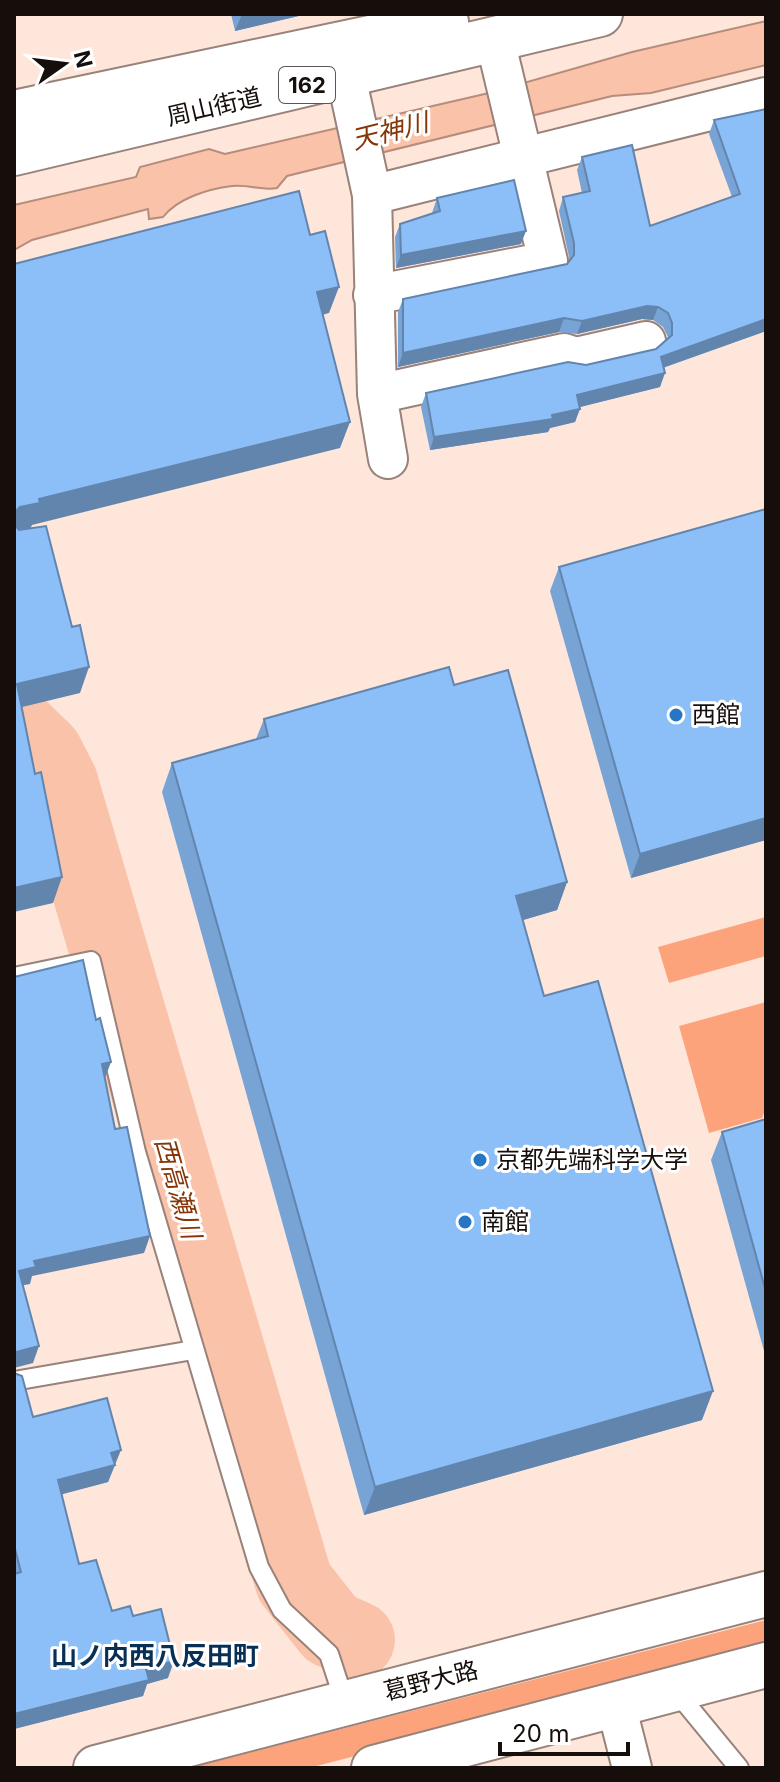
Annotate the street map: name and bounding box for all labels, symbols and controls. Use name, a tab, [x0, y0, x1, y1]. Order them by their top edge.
north arrow	[24, 24, 104, 104]
text: N	[69, 48, 98, 70]
road number: 162	[279, 67, 335, 103]
street label: 周山街道	[164, 82, 264, 131]
water label: 天神川	[348, 105, 434, 155]
place label: 西館	[692, 700, 740, 729]
marker: 西館	[667, 706, 685, 724]
water label: 西高瀬川	[149, 1134, 209, 1245]
place label: 京都先端科学大学	[496, 1145, 688, 1174]
marker: 京都先端科学大学	[471, 1151, 489, 1169]
place label: 南館	[481, 1207, 529, 1236]
marker: 南館	[456, 1213, 474, 1231]
district label: 山ノ内西八反田町	[51, 1640, 259, 1671]
street label: 葛野大路	[381, 1655, 481, 1706]
scale bar	[500, 1706, 628, 1756]
text: 20 m	[512, 1719, 570, 1748]

